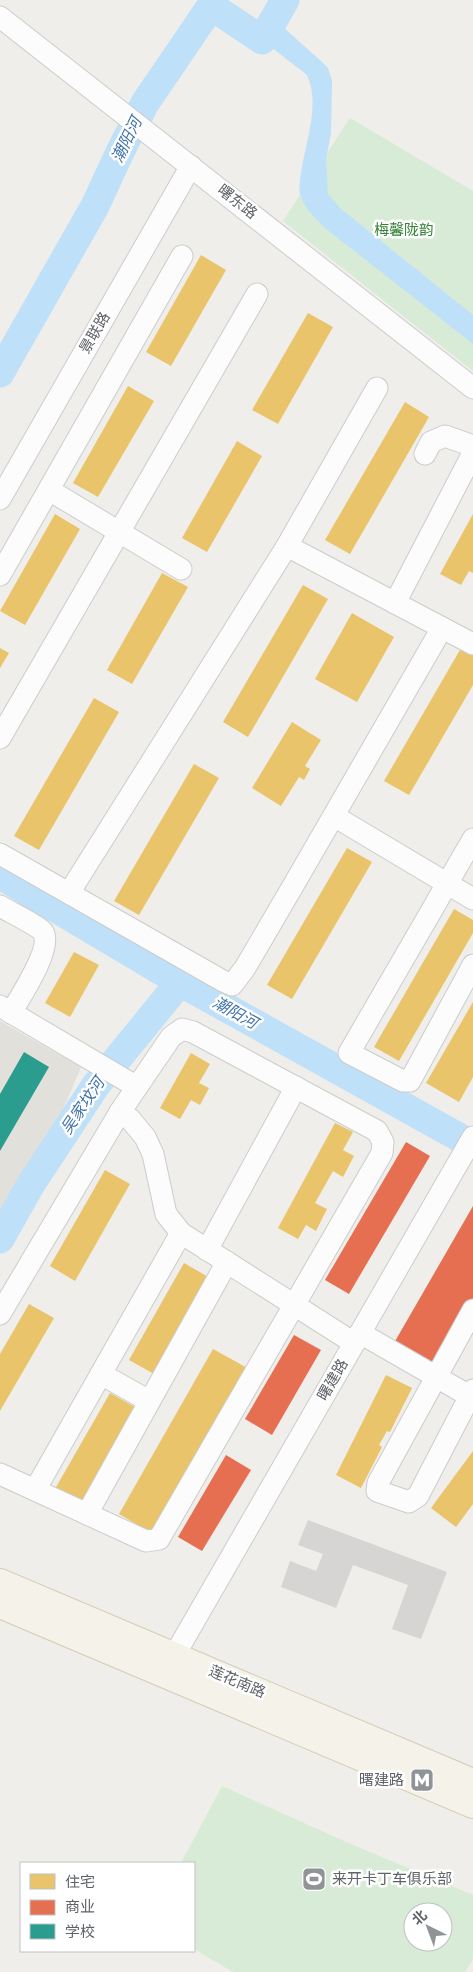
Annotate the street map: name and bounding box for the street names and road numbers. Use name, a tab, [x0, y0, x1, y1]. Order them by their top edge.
street label: 曙东路	[213, 180, 261, 224]
street label: 景联路	[75, 308, 115, 358]
street label: 曙建路	[313, 1355, 353, 1405]
street label: 莲花南路	[205, 1661, 269, 1703]

